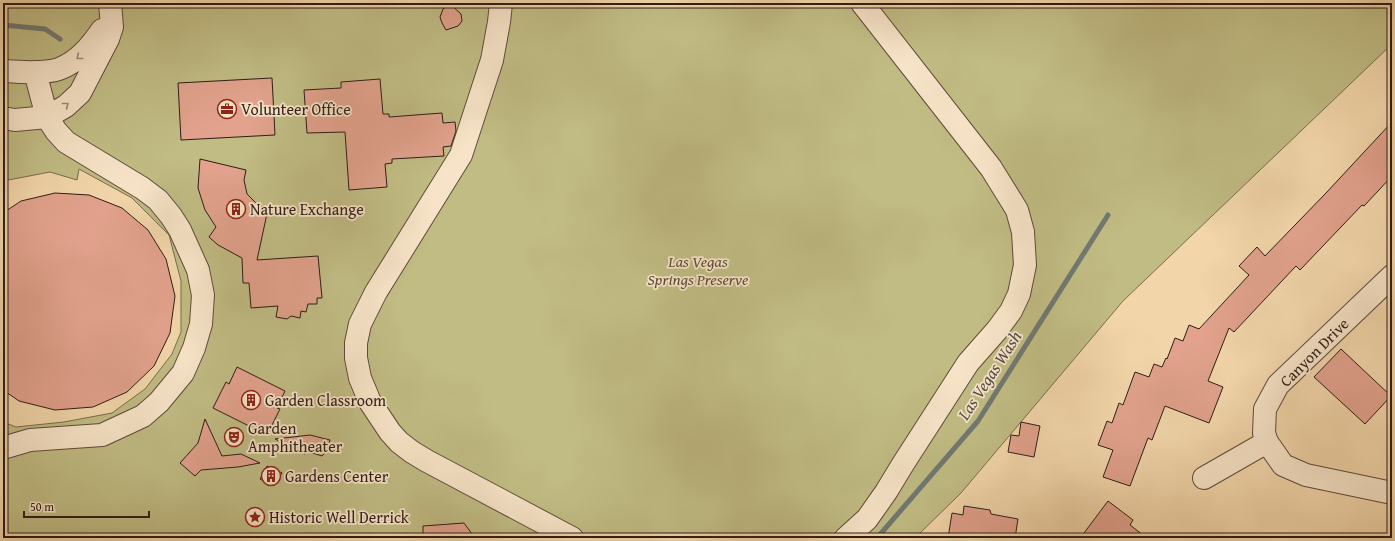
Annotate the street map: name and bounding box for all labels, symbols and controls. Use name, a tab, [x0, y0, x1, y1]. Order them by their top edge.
one-way arrow	[76, 52, 83, 59]
place label: Volunteer Office	[241, 97, 351, 121]
office icon: Volunteer Office	[216, 98, 238, 120]
one-way arrow	[62, 103, 69, 110]
place label: Nature Exchange	[250, 197, 364, 221]
building icon: Nature Exchange	[225, 198, 247, 220]
park label: Las Vegas Springs Preserve	[648, 249, 749, 291]
street label: Canyon Drive	[1274, 312, 1354, 392]
water label: Las Vegas Wash	[950, 325, 1027, 425]
place label: Garden Classroom	[265, 388, 386, 412]
building icon: Garden Classroom	[240, 389, 262, 411]
place label: Garden Amphitheater	[248, 416, 343, 458]
theatre icon: Garden Amphitheater	[223, 426, 245, 448]
place label: Gardens Center	[285, 464, 389, 488]
building icon: Gardens Center	[260, 465, 282, 487]
scale bar	[24, 493, 149, 519]
text: 50 m	[30, 498, 54, 515]
place label: Historic Well Derrick	[269, 505, 410, 529]
place icon: Historic Well Derrick	[244, 506, 266, 528]

